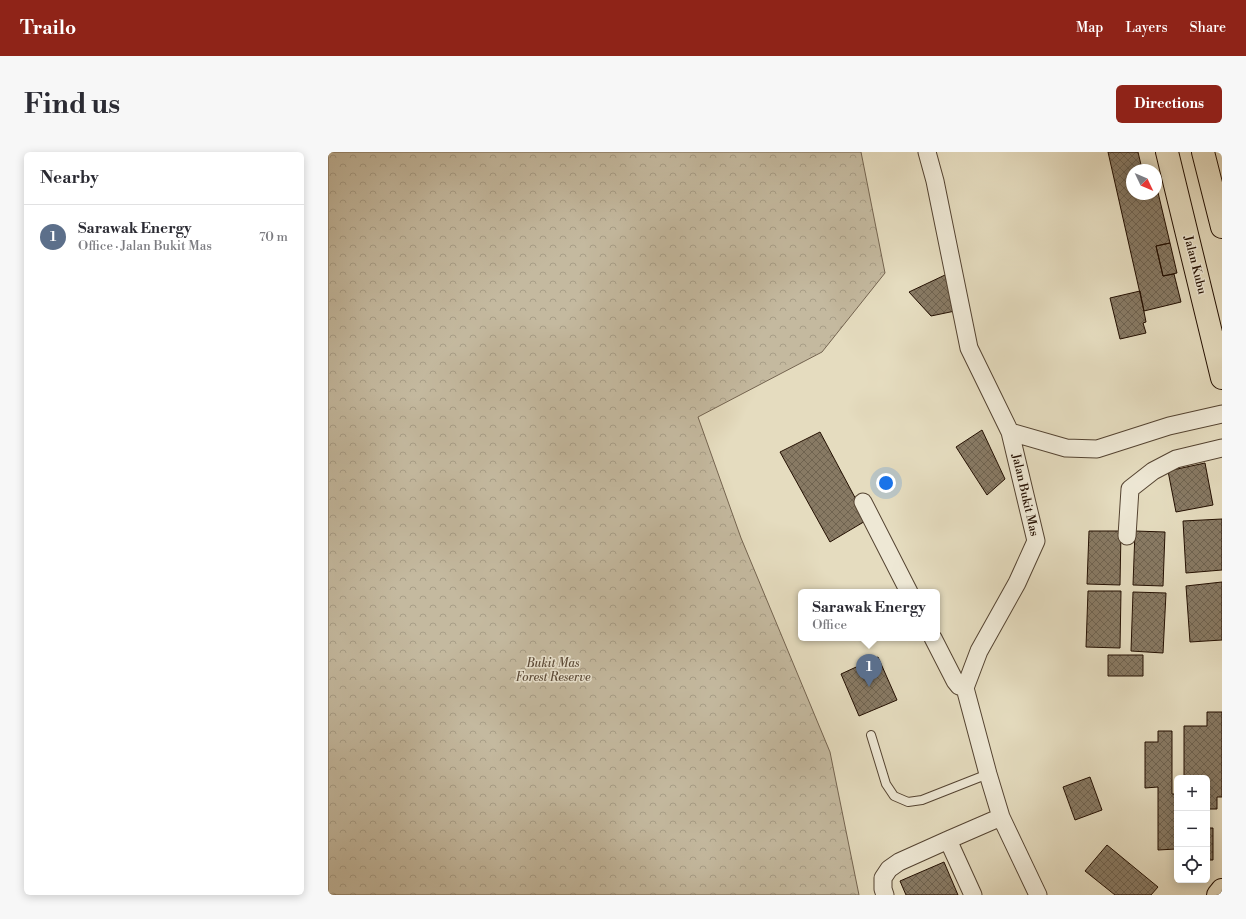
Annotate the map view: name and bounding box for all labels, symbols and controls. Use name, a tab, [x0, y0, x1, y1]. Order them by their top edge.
text: Trailo	[20, 16, 76, 40]
text: Map	[1076, 19, 1103, 37]
text: Layers	[1125, 19, 1168, 37]
text: Share	[1190, 19, 1226, 37]
button: Directions	[1116, 85, 1222, 123]
text: Find us	[24, 87, 120, 122]
north arrow	[1126, 164, 1162, 200]
text: Nearby	[40, 167, 99, 189]
text: Sarawak Energy	[78, 219, 192, 238]
text: 1	[50, 229, 56, 245]
text: 70 m	[259, 229, 288, 245]
street label: Jalan Kubu	[1180, 233, 1210, 296]
text: Office · Jalan Bukit Mas	[78, 238, 212, 254]
street label: Jalan Bukit Mas	[1008, 451, 1042, 538]
your location	[876, 473, 896, 493]
popup	[798, 589, 940, 641]
text: Sarawak Energy	[812, 598, 926, 617]
text: Office	[812, 617, 847, 633]
pin: 1	[856, 654, 882, 687]
park label: Bukit Mas Forest Reserve	[515, 656, 591, 685]
map controls	[1174, 775, 1210, 883]
button: +	[1174, 775, 1210, 811]
button: −	[1174, 811, 1210, 847]
button: locate	[1174, 847, 1210, 883]

